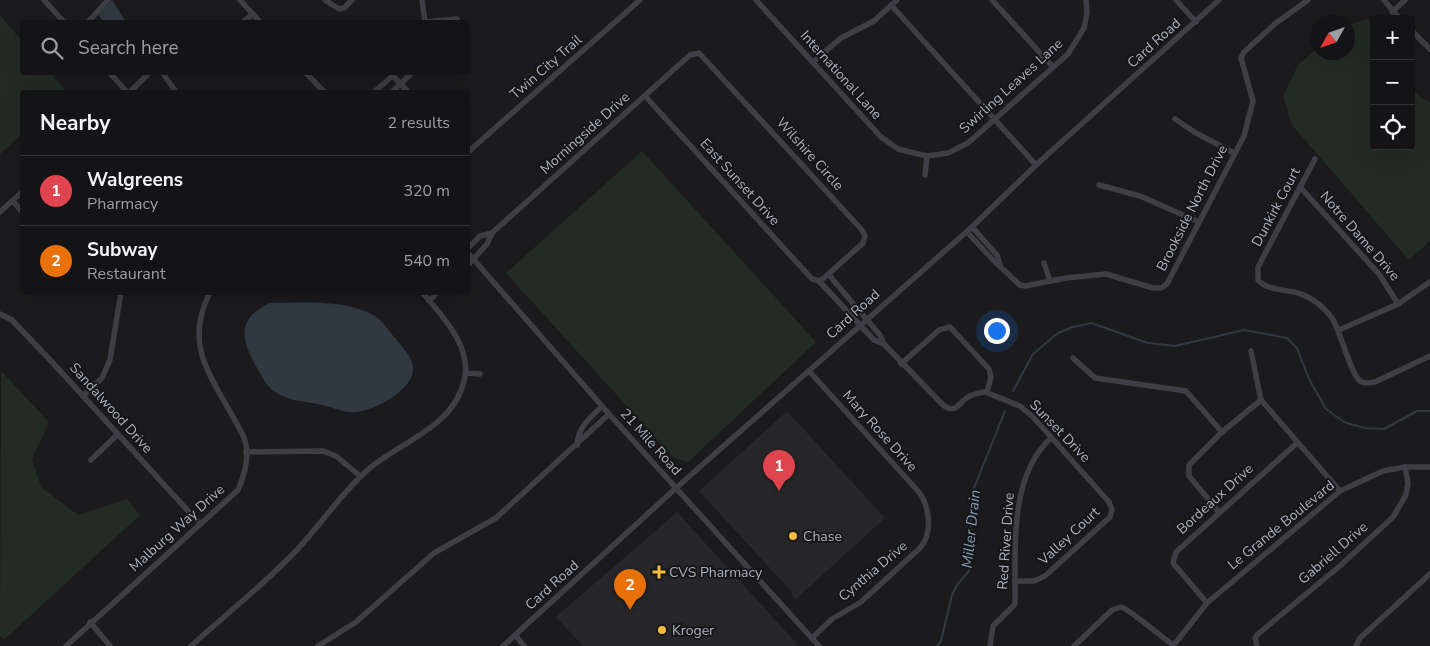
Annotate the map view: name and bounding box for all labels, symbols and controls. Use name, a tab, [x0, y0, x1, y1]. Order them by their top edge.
street label: Card Road	[1123, 14, 1185, 72]
north arrow	[1310, 15, 1355, 60]
map controls	[1370, 15, 1415, 150]
button: +	[1370, 15, 1415, 60]
search box	[20, 20, 470, 75]
street label: International Lane	[796, 26, 886, 124]
street label: Twin City Trail	[506, 30, 587, 104]
icon: search	[38, 34, 66, 62]
street label: Swirling Leaves Lane	[955, 34, 1067, 138]
text: Search here	[78, 35, 179, 61]
button: −	[1370, 60, 1415, 105]
street label: Morningside Drive	[536, 88, 634, 178]
button: locate	[1370, 105, 1415, 150]
text: Nearby	[40, 109, 110, 137]
text: 2 results	[388, 112, 450, 134]
street label: Wilshire Circle	[772, 113, 848, 195]
street label: East Sunset Drive	[696, 134, 784, 230]
street label: Brookside North Drive	[1152, 142, 1232, 274]
street label: Dunkirk Court	[1247, 164, 1305, 250]
text: Walgreens	[87, 167, 183, 193]
text: 1	[51, 180, 61, 202]
text: 320 m	[403, 180, 450, 202]
street label: Notre Dame Drive	[1316, 187, 1404, 285]
text: Pharmacy	[87, 193, 158, 215]
text: Subway	[87, 237, 158, 263]
text: 2	[51, 250, 61, 272]
text: 540 m	[403, 250, 450, 272]
text: Restaurant	[87, 263, 166, 285]
street label: Card Road	[822, 285, 884, 343]
your location	[984, 318, 1010, 344]
street label: Sandalwood Drive	[65, 359, 157, 457]
street label: Mary Rose Drive	[838, 386, 922, 476]
street label: Sunset Drive	[1025, 396, 1095, 466]
street label: 21 Mile Road	[616, 405, 686, 479]
pin: 1	[763, 450, 795, 491]
street label: Bordeaux Drive	[1173, 459, 1257, 539]
street label: Le Grande Boulevard	[1224, 476, 1338, 574]
street label: Malburg Way Drive	[125, 480, 229, 576]
water label: Miller Drain	[957, 489, 985, 569]
street label: Red River Drive	[993, 492, 1019, 590]
street label: Valley Court	[1033, 503, 1104, 570]
street label: Gabriell Drive	[1294, 517, 1372, 589]
place label: Chase	[803, 527, 842, 546]
marker: Chase	[787, 530, 799, 542]
street label: Cynthia Drive	[834, 537, 912, 605]
street label: Card Road	[521, 556, 583, 614]
place label: CVS Pharmacy	[669, 563, 763, 582]
marker: CVS Pharmacy	[653, 566, 665, 578]
pin: 2	[614, 569, 646, 610]
place label: Kroger	[672, 621, 714, 640]
marker: Kroger	[656, 624, 668, 636]

